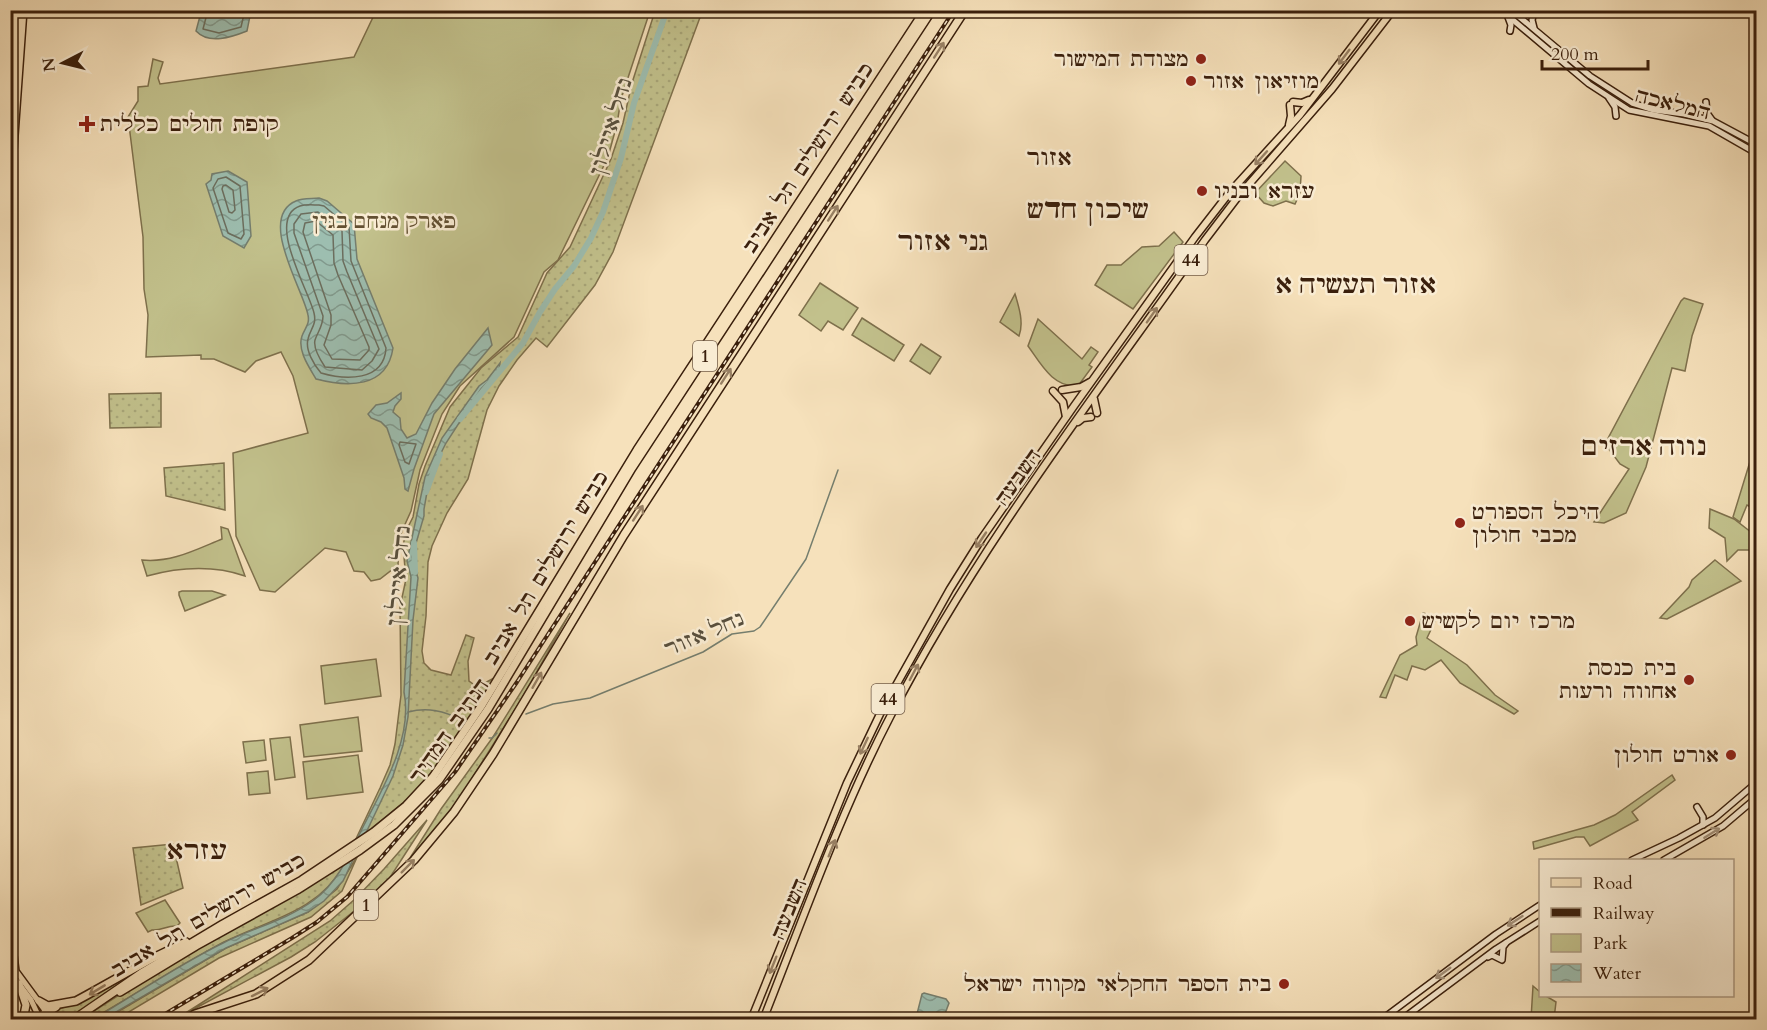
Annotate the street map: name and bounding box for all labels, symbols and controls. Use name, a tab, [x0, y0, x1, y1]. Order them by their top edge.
north arrow	[33, 33, 93, 93]
scale bar	[1542, 33, 1648, 71]
one-way arrow	[934, 42, 946, 59]
text: 200 m	[1551, 42, 1599, 67]
place label: מצודת המישור	[1054, 46, 1189, 73]
one-way arrow	[1338, 49, 1351, 65]
marker: מצודת המישור	[1194, 52, 1208, 66]
text: N	[37, 56, 61, 73]
street label: כביש ירושלים תל אביב	[736, 57, 880, 259]
place label: מוזיאון אזור	[1203, 68, 1320, 95]
marker: מוזיאון אזור	[1184, 74, 1198, 88]
water label: נחל איילון	[582, 75, 640, 179]
street label: המלאכה	[1633, 82, 1713, 126]
place label: קופת חולים כללית	[100, 111, 279, 138]
marker: קופת חולים כללית	[78, 115, 96, 133]
district label: אזור	[1026, 143, 1072, 173]
one-way arrow	[1254, 151, 1268, 166]
place label: עזרא ובניו	[1214, 178, 1314, 205]
marker: עזרא ובניו	[1195, 184, 1209, 198]
district label: שיכון חדש	[1027, 192, 1149, 227]
one-way arrow	[827, 205, 839, 222]
park label: פארק מנחם בגין	[312, 208, 456, 235]
district label: גני אזור	[897, 224, 989, 259]
road number: 44	[1174, 245, 1208, 275]
district label: אזור תעשיה א	[1276, 267, 1436, 302]
one-way arrow	[1146, 307, 1158, 323]
road number: 1	[693, 341, 717, 371]
one-way arrow	[720, 368, 733, 385]
district label: נווה ארזים	[1582, 429, 1706, 464]
street label: השבעה	[989, 443, 1047, 511]
street label: כביש ירושלים תל אביב	[477, 466, 615, 670]
place label: היכל הספורט מכבי חולון	[1472, 499, 1599, 549]
one-way arrow	[632, 505, 644, 522]
marker: היכל הספורט מכבי חולון	[1453, 516, 1467, 530]
water label: נחל איילון	[380, 525, 418, 627]
one-way arrow	[975, 532, 987, 548]
water label: נחל אזור	[660, 604, 748, 664]
place label: מרכז יום לקשיש	[1422, 608, 1575, 635]
marker: מרכז יום לקשיש	[1403, 614, 1417, 628]
place label: בית כנסת אחווה ורעות	[1559, 655, 1677, 705]
one-way arrow	[908, 664, 920, 681]
one-way arrow	[531, 672, 543, 689]
street label: הנתיב המהיר	[403, 673, 495, 789]
marker: בית כנסת אחווה ורעות	[1682, 673, 1696, 687]
road number: 44	[872, 684, 904, 714]
one-way arrow	[858, 737, 870, 755]
place label: אורט חולון	[1614, 742, 1719, 769]
marker: אורט חולון	[1724, 748, 1738, 762]
one-way arrow	[1704, 826, 1721, 839]
district label: עזרא	[167, 833, 227, 868]
one-way arrow	[827, 840, 838, 858]
street label: כביש ירושלים תל אביב	[106, 846, 310, 984]
one-way arrow	[400, 859, 415, 873]
legend	[1539, 859, 1734, 997]
text: Road	[1593, 871, 1633, 896]
street label: השבעה	[765, 875, 813, 943]
road number: 1	[354, 890, 378, 920]
text: Railway	[1593, 901, 1655, 926]
one-way arrow	[1507, 916, 1524, 928]
text: Park	[1593, 931, 1628, 956]
one-way arrow	[767, 955, 778, 974]
text: Water	[1592, 961, 1642, 986]
one-way arrow	[1435, 967, 1451, 980]
place label: בית הספר החקלאי מקווה ישראל	[964, 971, 1272, 998]
marker: בית הספר החקלאי מקווה ישראל	[1277, 977, 1291, 991]
one-way arrow	[89, 984, 106, 996]
one-way arrow	[251, 985, 269, 997]

